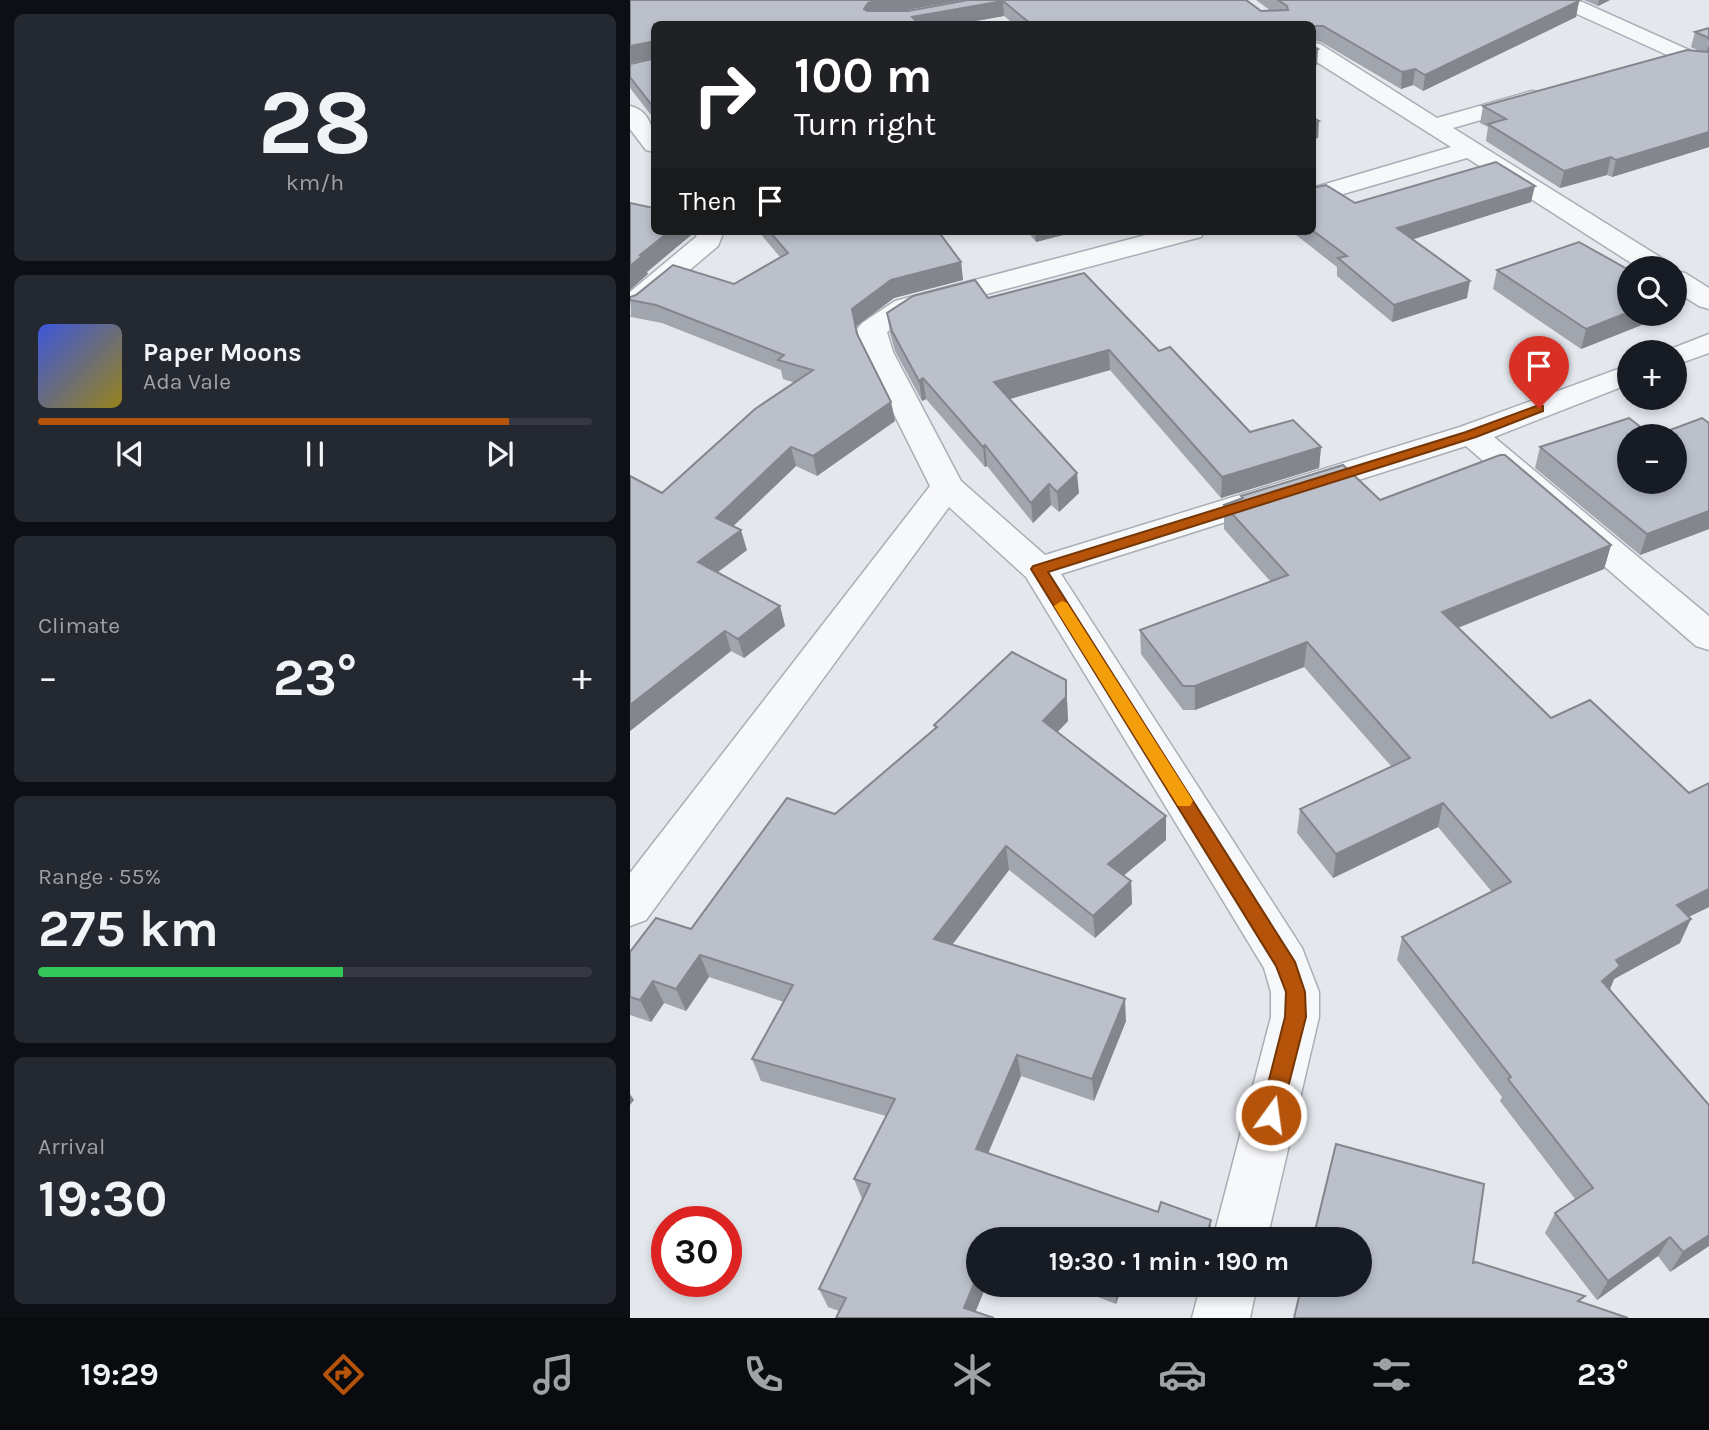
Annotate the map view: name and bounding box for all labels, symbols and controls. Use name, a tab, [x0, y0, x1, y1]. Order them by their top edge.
text: 100 m	[794, 47, 932, 104]
icon: right	[679, 49, 770, 140]
text: 28	[258, 70, 372, 176]
text: Turn right	[794, 106, 936, 143]
text: km/h	[286, 169, 344, 196]
icon: arrive	[751, 182, 789, 220]
text: Then	[679, 186, 737, 217]
map controls	[1617, 256, 1687, 494]
button: search	[1617, 256, 1687, 326]
pin	[1509, 336, 1569, 408]
text: Paper Moons	[143, 337, 302, 368]
button: +	[1617, 340, 1687, 410]
icon: arrive	[1520, 347, 1558, 385]
text: Ada Vale	[143, 368, 231, 395]
button: −	[1617, 424, 1687, 494]
icon: previous	[111, 435, 149, 473]
icon: pause	[296, 435, 334, 473]
icon: next	[481, 435, 519, 473]
text: Climate	[38, 612, 120, 639]
text: 23°	[273, 647, 357, 708]
text: −	[38, 655, 58, 700]
text: +	[572, 655, 592, 700]
text: Range · 55%	[38, 863, 161, 890]
text: 275 km	[38, 898, 219, 959]
position arrow	[1234, 1078, 1308, 1152]
text: Arrival	[38, 1133, 105, 1160]
text: 19:30	[38, 1168, 168, 1229]
speed limit sign: 30	[651, 1206, 742, 1297]
text: 19:30 · 1 min · 190 m	[1049, 1246, 1289, 1277]
icon: directions	[319, 1350, 368, 1399]
icon: music	[529, 1350, 578, 1399]
icon: phone	[739, 1350, 788, 1399]
icon: climate	[948, 1350, 997, 1399]
icon: car	[1158, 1350, 1207, 1399]
icon: filters	[1367, 1350, 1416, 1399]
text: 19:29	[80, 1356, 159, 1393]
text: 23°	[1577, 1356, 1629, 1393]

